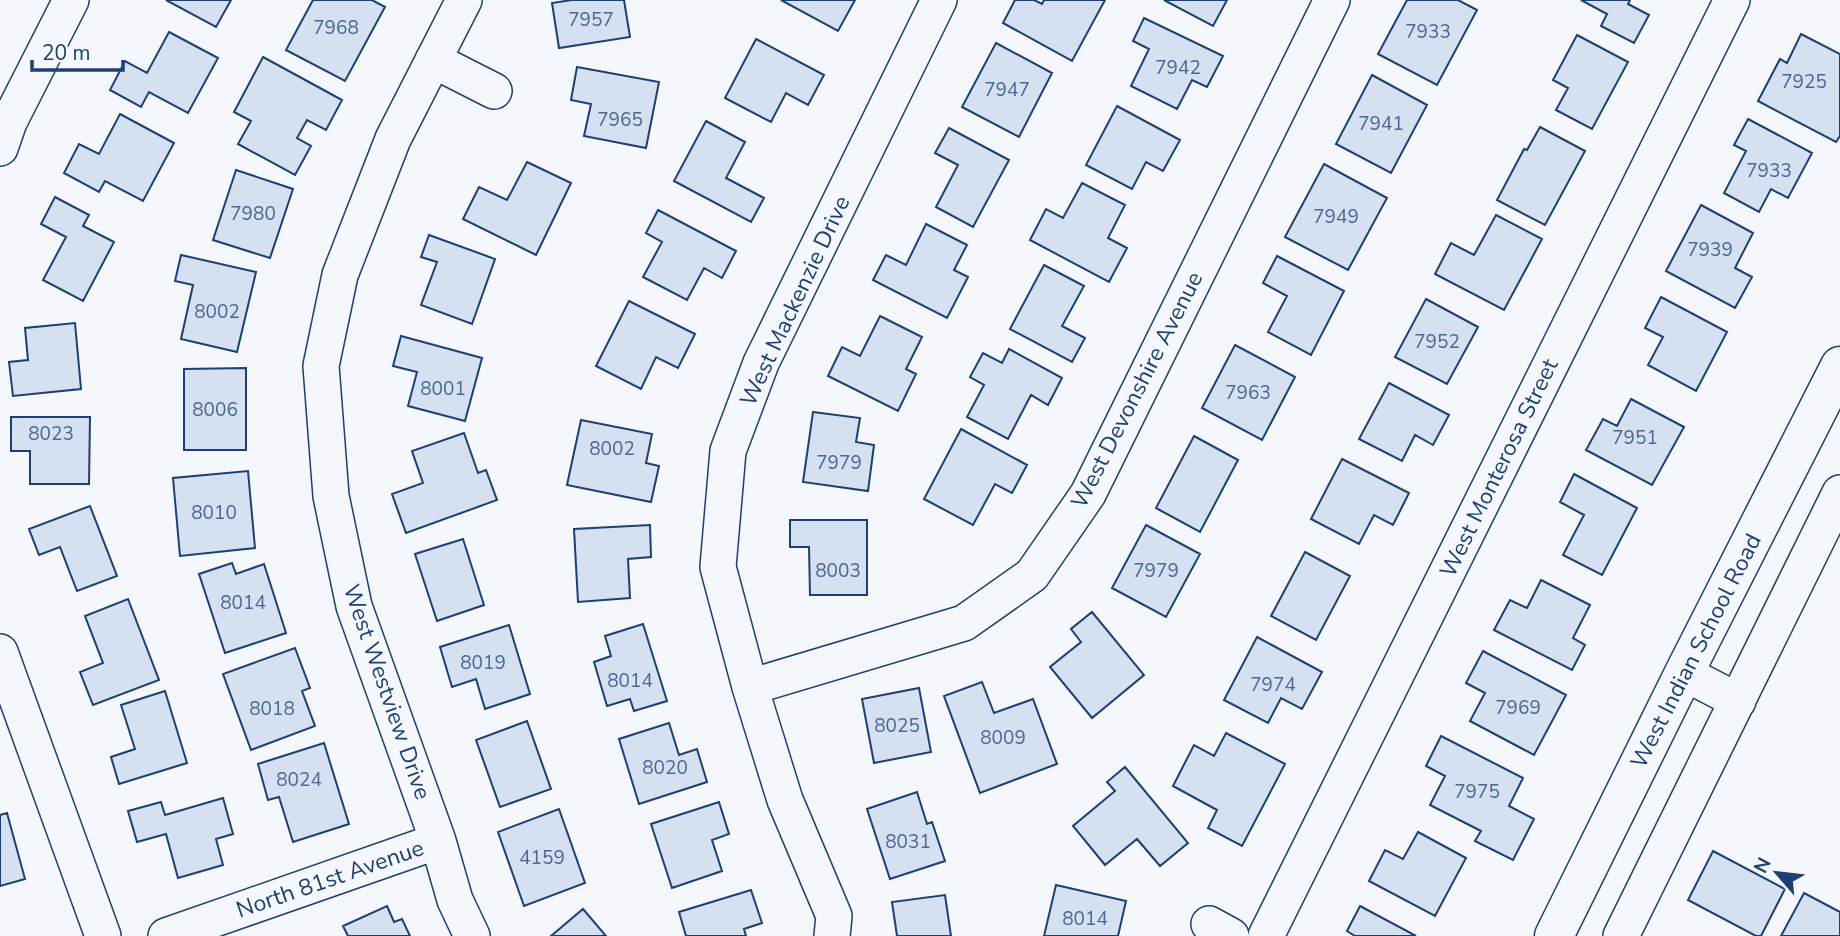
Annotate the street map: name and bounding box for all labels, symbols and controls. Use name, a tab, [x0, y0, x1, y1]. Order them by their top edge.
house number: 7957	[568, 7, 614, 33]
house number: 7968	[313, 15, 359, 41]
house number: 7933	[1405, 19, 1451, 45]
scale bar	[32, 28, 122, 72]
text: 20 m	[42, 39, 91, 67]
house number: 7942	[1155, 55, 1201, 81]
house number: 7925	[1781, 69, 1827, 95]
house number: 7947	[984, 77, 1030, 103]
house number: 7965	[597, 107, 643, 133]
house number: 7941	[1358, 111, 1404, 137]
house number: 7933	[1746, 158, 1792, 184]
street label: West Mackenzie Drive	[733, 191, 857, 411]
house number: 7980	[230, 201, 276, 227]
house number: 7949	[1313, 204, 1359, 230]
house number: 7939	[1687, 237, 1733, 263]
street label: West Devonshire Avenue	[1064, 266, 1210, 514]
house number: 8002	[194, 299, 240, 325]
house number: 7952	[1414, 329, 1460, 355]
street label: West Monterosa Street	[1433, 353, 1566, 582]
house number: 8001	[420, 376, 466, 402]
house number: 7963	[1225, 380, 1271, 406]
house number: 8006	[192, 397, 238, 423]
house number: 8023	[28, 421, 74, 447]
house number: 7951	[1612, 425, 1658, 451]
house number: 8002	[589, 436, 635, 462]
house number: 7979	[816, 450, 862, 476]
house number: 8010	[191, 500, 237, 526]
street label: West Indian School Road	[1623, 528, 1769, 774]
house number: 8003	[815, 558, 861, 584]
house number: 7979	[1133, 558, 1179, 584]
street label: West Westview Drive	[336, 580, 438, 804]
house number: 8014	[220, 590, 266, 616]
house number: 8019	[460, 650, 506, 676]
house number: 8014	[607, 668, 653, 694]
house number: 7974	[1250, 672, 1296, 698]
house number: 7969	[1495, 695, 1541, 721]
house number: 8018	[249, 696, 295, 722]
house number: 8025	[874, 713, 920, 739]
house number: 8009	[980, 725, 1026, 751]
house number: 8020	[642, 755, 688, 781]
house number: 8024	[276, 767, 322, 793]
house number: 7975	[1454, 779, 1500, 805]
house number: 8031	[885, 829, 931, 855]
street label: North 81st Avenue	[232, 832, 428, 926]
north arrow	[1742, 838, 1812, 908]
house number: 4159	[519, 845, 565, 871]
text: N	[1748, 853, 1778, 878]
house number: 8014	[1062, 906, 1108, 932]

